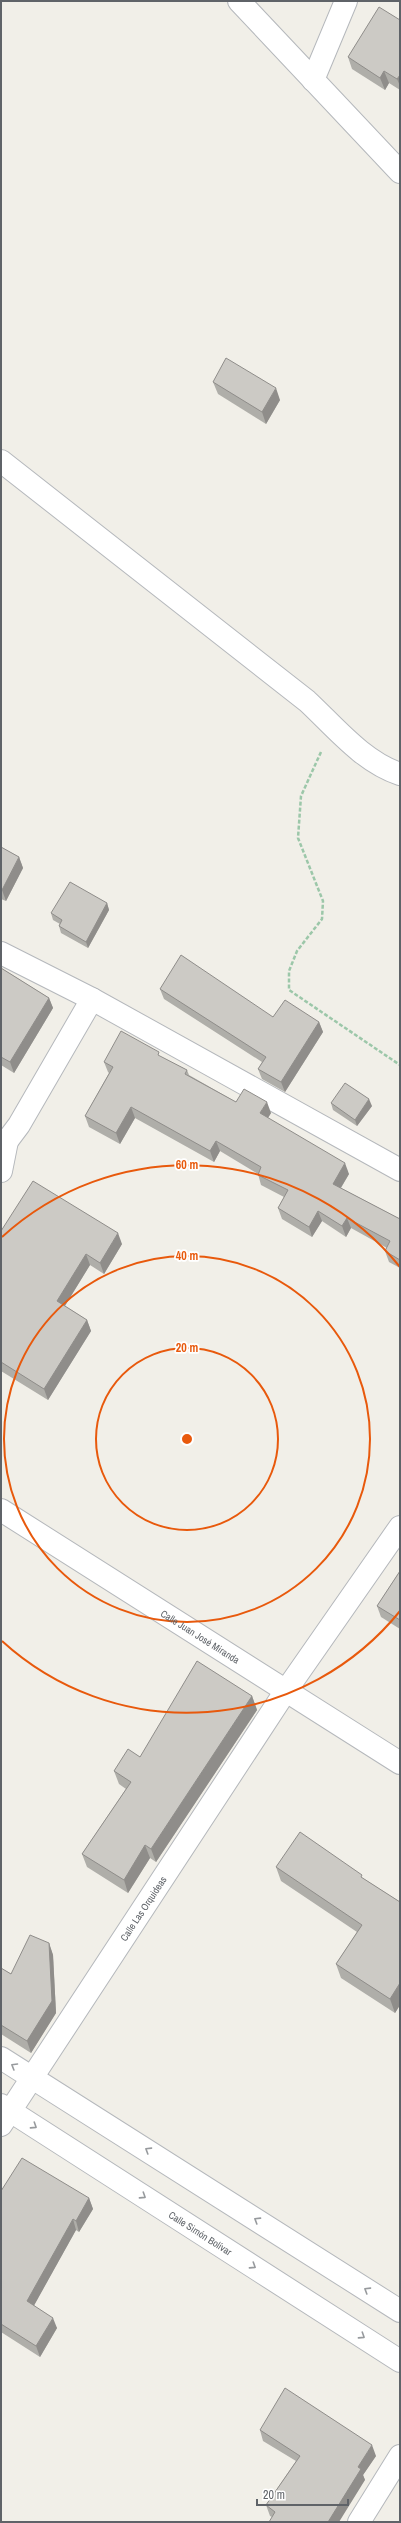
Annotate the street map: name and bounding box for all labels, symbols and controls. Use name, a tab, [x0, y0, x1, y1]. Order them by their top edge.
text: 60 m	[176, 1157, 198, 1173]
text: 40 m	[176, 1248, 198, 1264]
text: 20 m	[176, 1340, 198, 1356]
centre of rings	[180, 1432, 194, 1446]
street label: Calle Juan José Miranda	[158, 1607, 242, 1667]
street label: Calle Las Orquideas	[118, 1874, 169, 1944]
one-way arrow	[11, 2063, 18, 2071]
one-way arrow	[30, 2121, 37, 2129]
one-way arrow	[145, 2148, 152, 2155]
one-way arrow	[139, 2191, 146, 2198]
street label: Calle Simón Bolívar	[166, 2208, 234, 2259]
one-way arrow	[254, 2217, 261, 2225]
one-way arrow	[249, 2261, 256, 2269]
one-way arrow	[364, 2287, 371, 2295]
one-way arrow	[358, 2331, 365, 2338]
scale bar	[257, 2481, 348, 2507]
text: 20 m	[263, 2487, 285, 2503]

